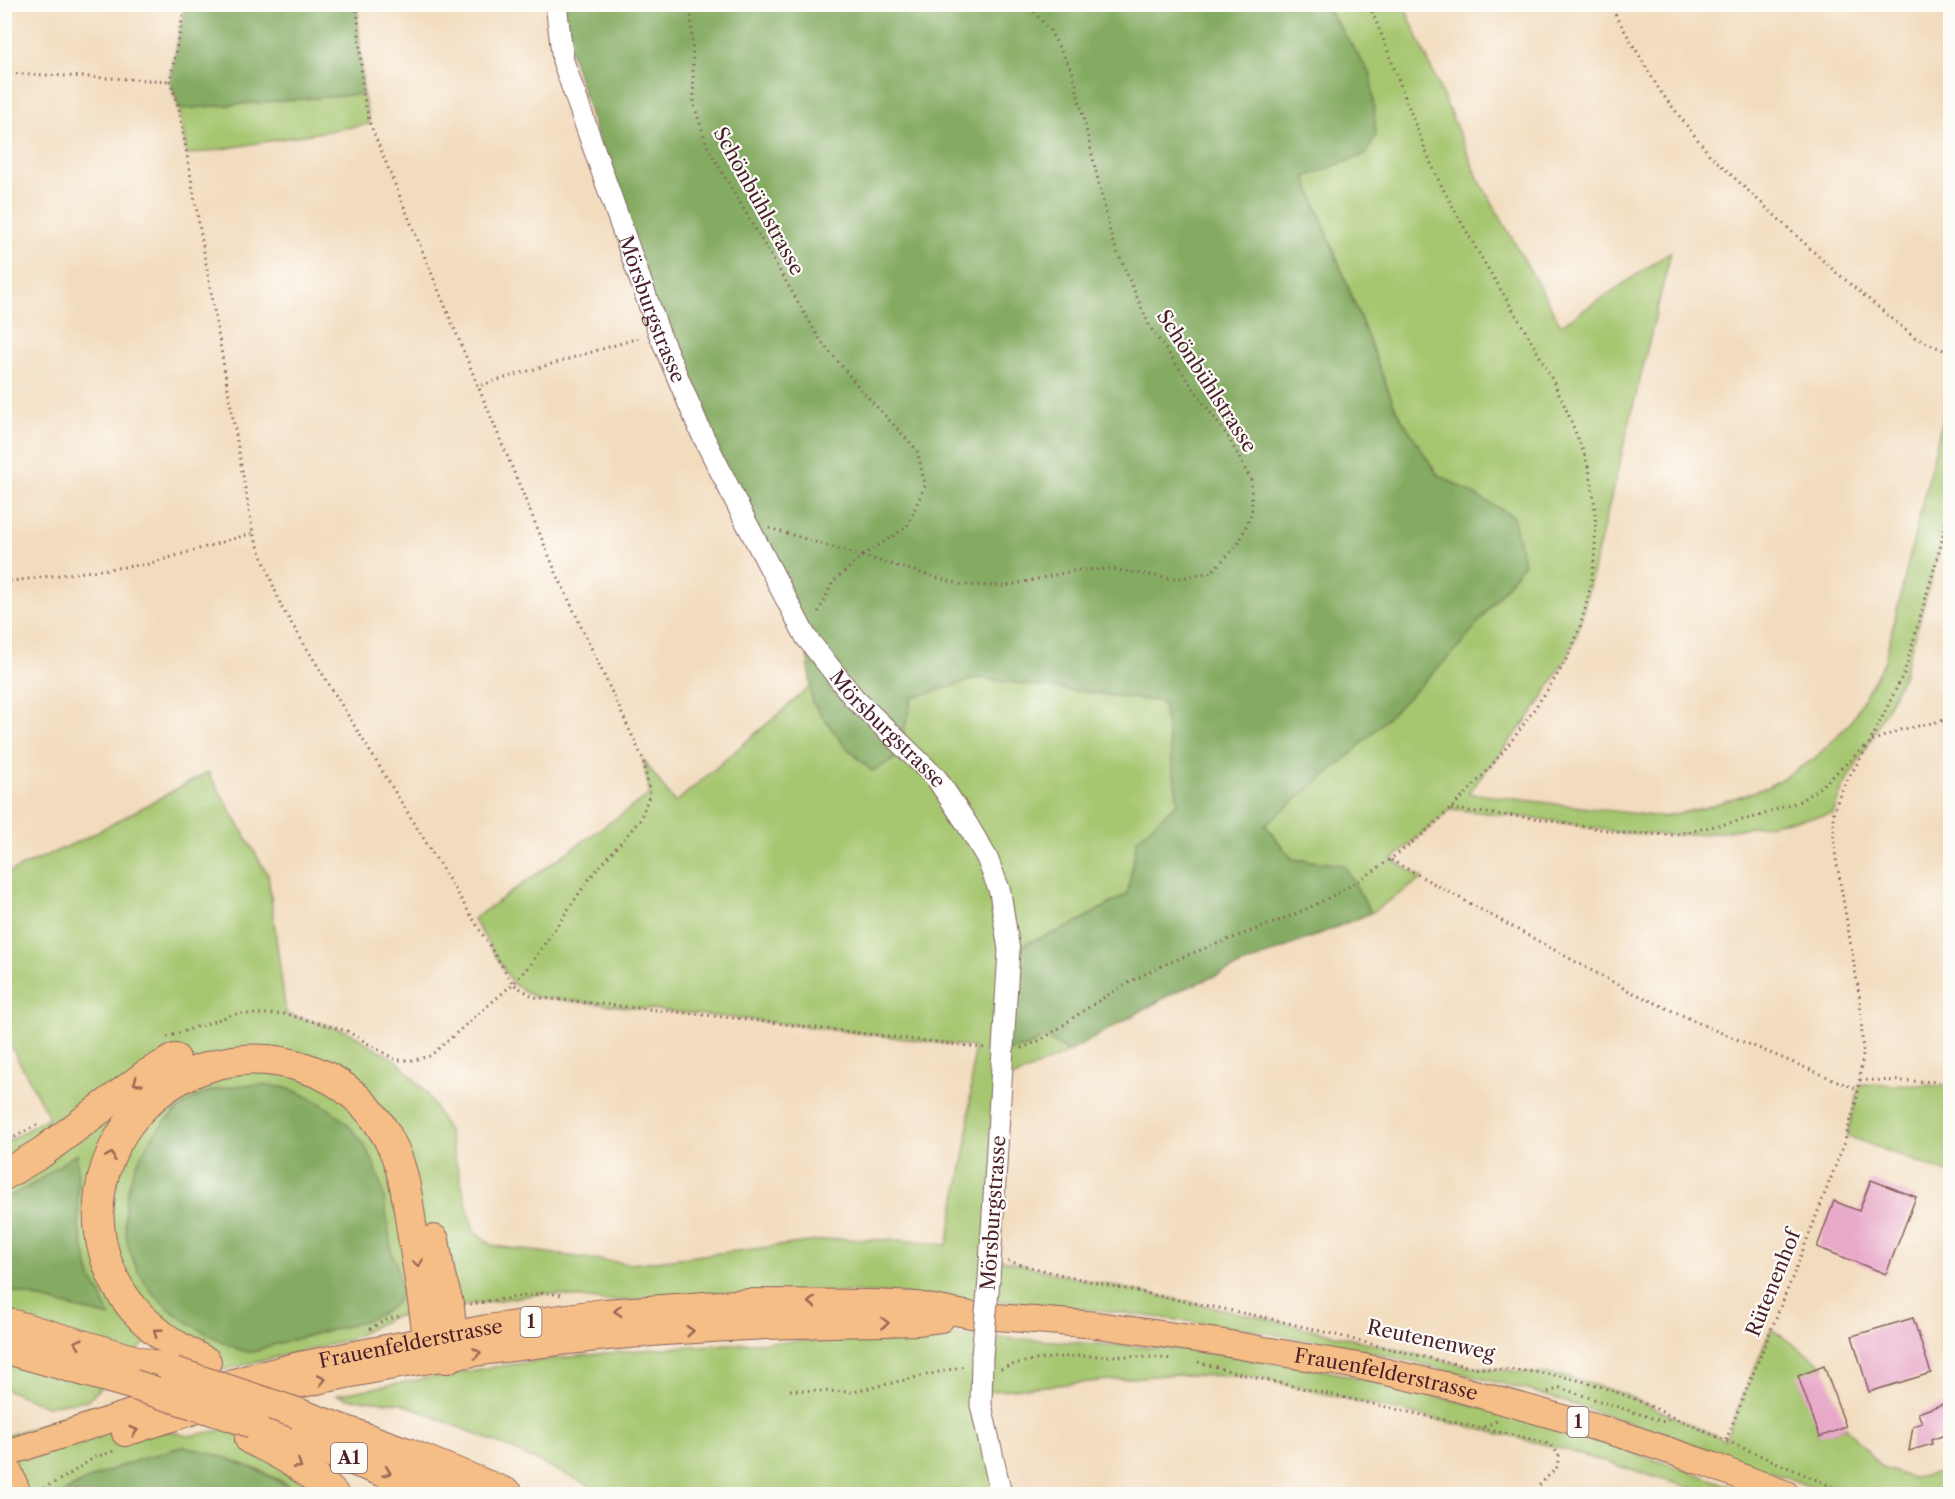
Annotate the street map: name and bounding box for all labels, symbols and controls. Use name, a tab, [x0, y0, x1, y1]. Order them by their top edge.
street label: Schönbühlstrasse	[708, 123, 810, 279]
street label: Mörsburgstrasse	[614, 232, 691, 386]
street label: Schönbühlstrasse	[1152, 305, 1262, 457]
street label: Mörsburgstrasse	[825, 665, 951, 792]
one-way arrow	[133, 1075, 144, 1086]
street label: Mörsburgstrasse	[976, 1135, 1010, 1291]
one-way arrow	[104, 1151, 116, 1162]
street label: Rütenenhof	[1741, 1223, 1806, 1340]
one-way arrow	[411, 1259, 423, 1268]
one-way arrow	[808, 1296, 817, 1308]
one-way arrow	[613, 1304, 622, 1317]
road number: 1	[520, 1307, 542, 1337]
street label: Frauenfelderstrasse	[317, 1314, 504, 1373]
street label: Reutenenweg	[1365, 1315, 1497, 1365]
one-way arrow	[880, 1317, 889, 1330]
one-way arrow	[686, 1325, 695, 1338]
one-way arrow	[153, 1328, 164, 1339]
one-way arrow	[73, 1338, 84, 1350]
street label: Frauenfelderstrasse	[1293, 1343, 1481, 1405]
one-way arrow	[472, 1348, 482, 1360]
one-way arrow	[317, 1374, 327, 1387]
road number: 1	[1568, 1407, 1588, 1437]
one-way arrow	[128, 1425, 139, 1438]
road number: A1	[331, 1443, 367, 1473]
one-way arrow	[292, 1458, 303, 1469]
one-way arrow	[381, 1465, 392, 1477]

